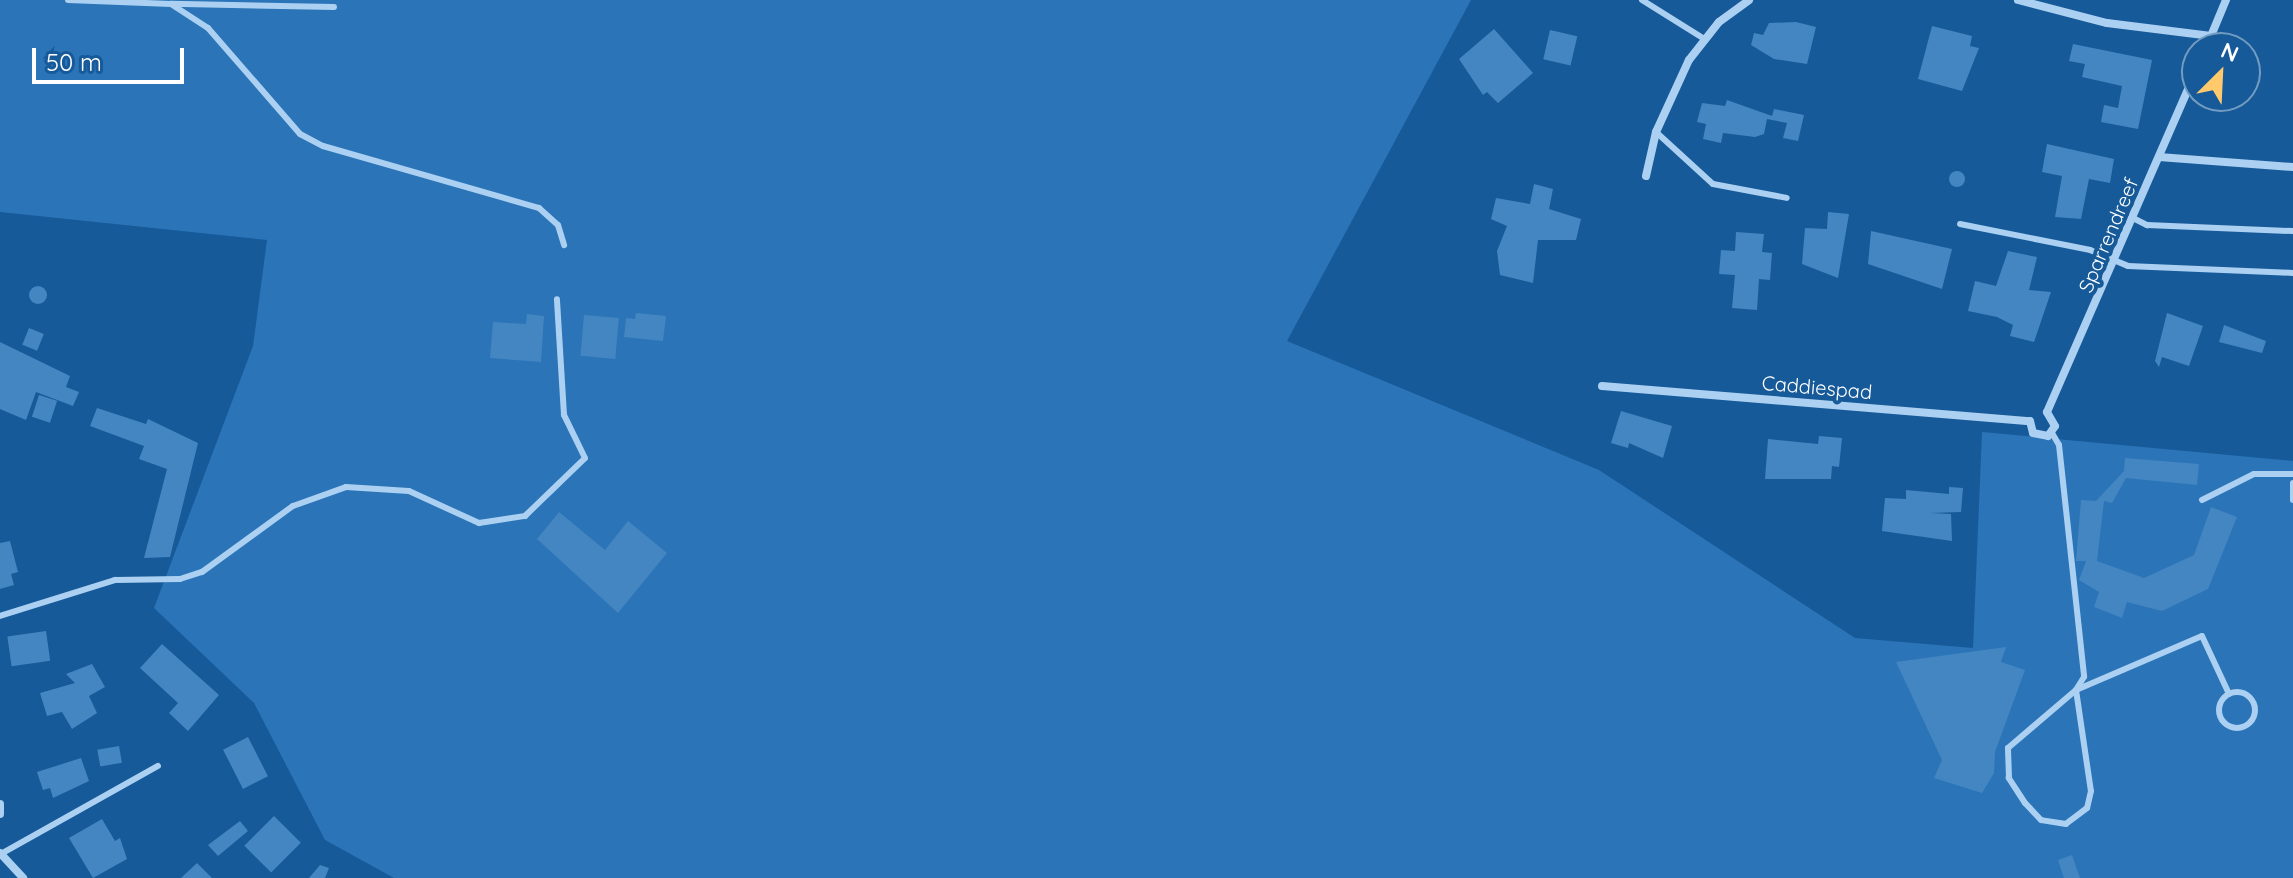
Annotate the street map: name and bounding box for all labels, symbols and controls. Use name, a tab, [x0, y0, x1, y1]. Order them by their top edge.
scale bar	[36, 32, 188, 82]
north arrow	[2181, 32, 2261, 112]
text: N	[2217, 36, 2243, 68]
text: 50 m	[46, 47, 102, 77]
street label: Sparrendreef	[2073, 174, 2143, 296]
street label: Caddiespad	[1761, 370, 1873, 404]

